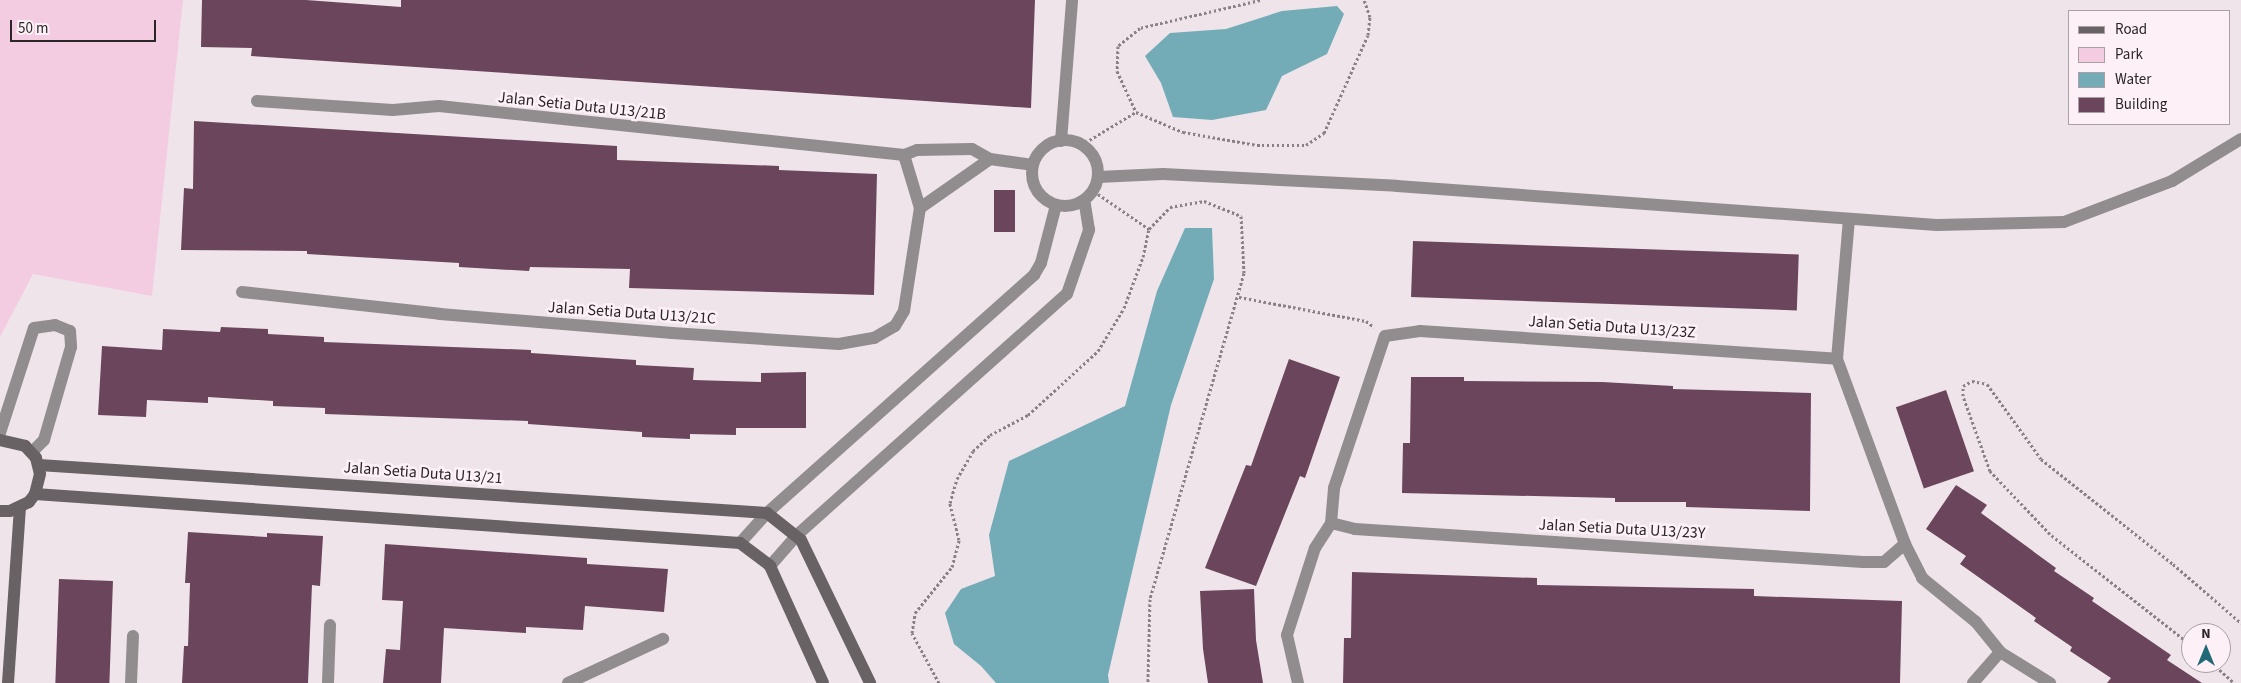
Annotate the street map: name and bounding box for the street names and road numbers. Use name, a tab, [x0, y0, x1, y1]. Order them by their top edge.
street label: Jalan Setia Duta U13/21B	[497, 88, 667, 124]
street label: Jalan Setia Duta U13/21C	[547, 298, 717, 328]
street label: Jalan Setia Duta U13/23Z	[1528, 312, 1696, 342]
street label: Jalan Setia Duta U13/21	[343, 458, 503, 488]
street label: Jalan Setia Duta U13/23Y	[1538, 515, 1706, 543]

